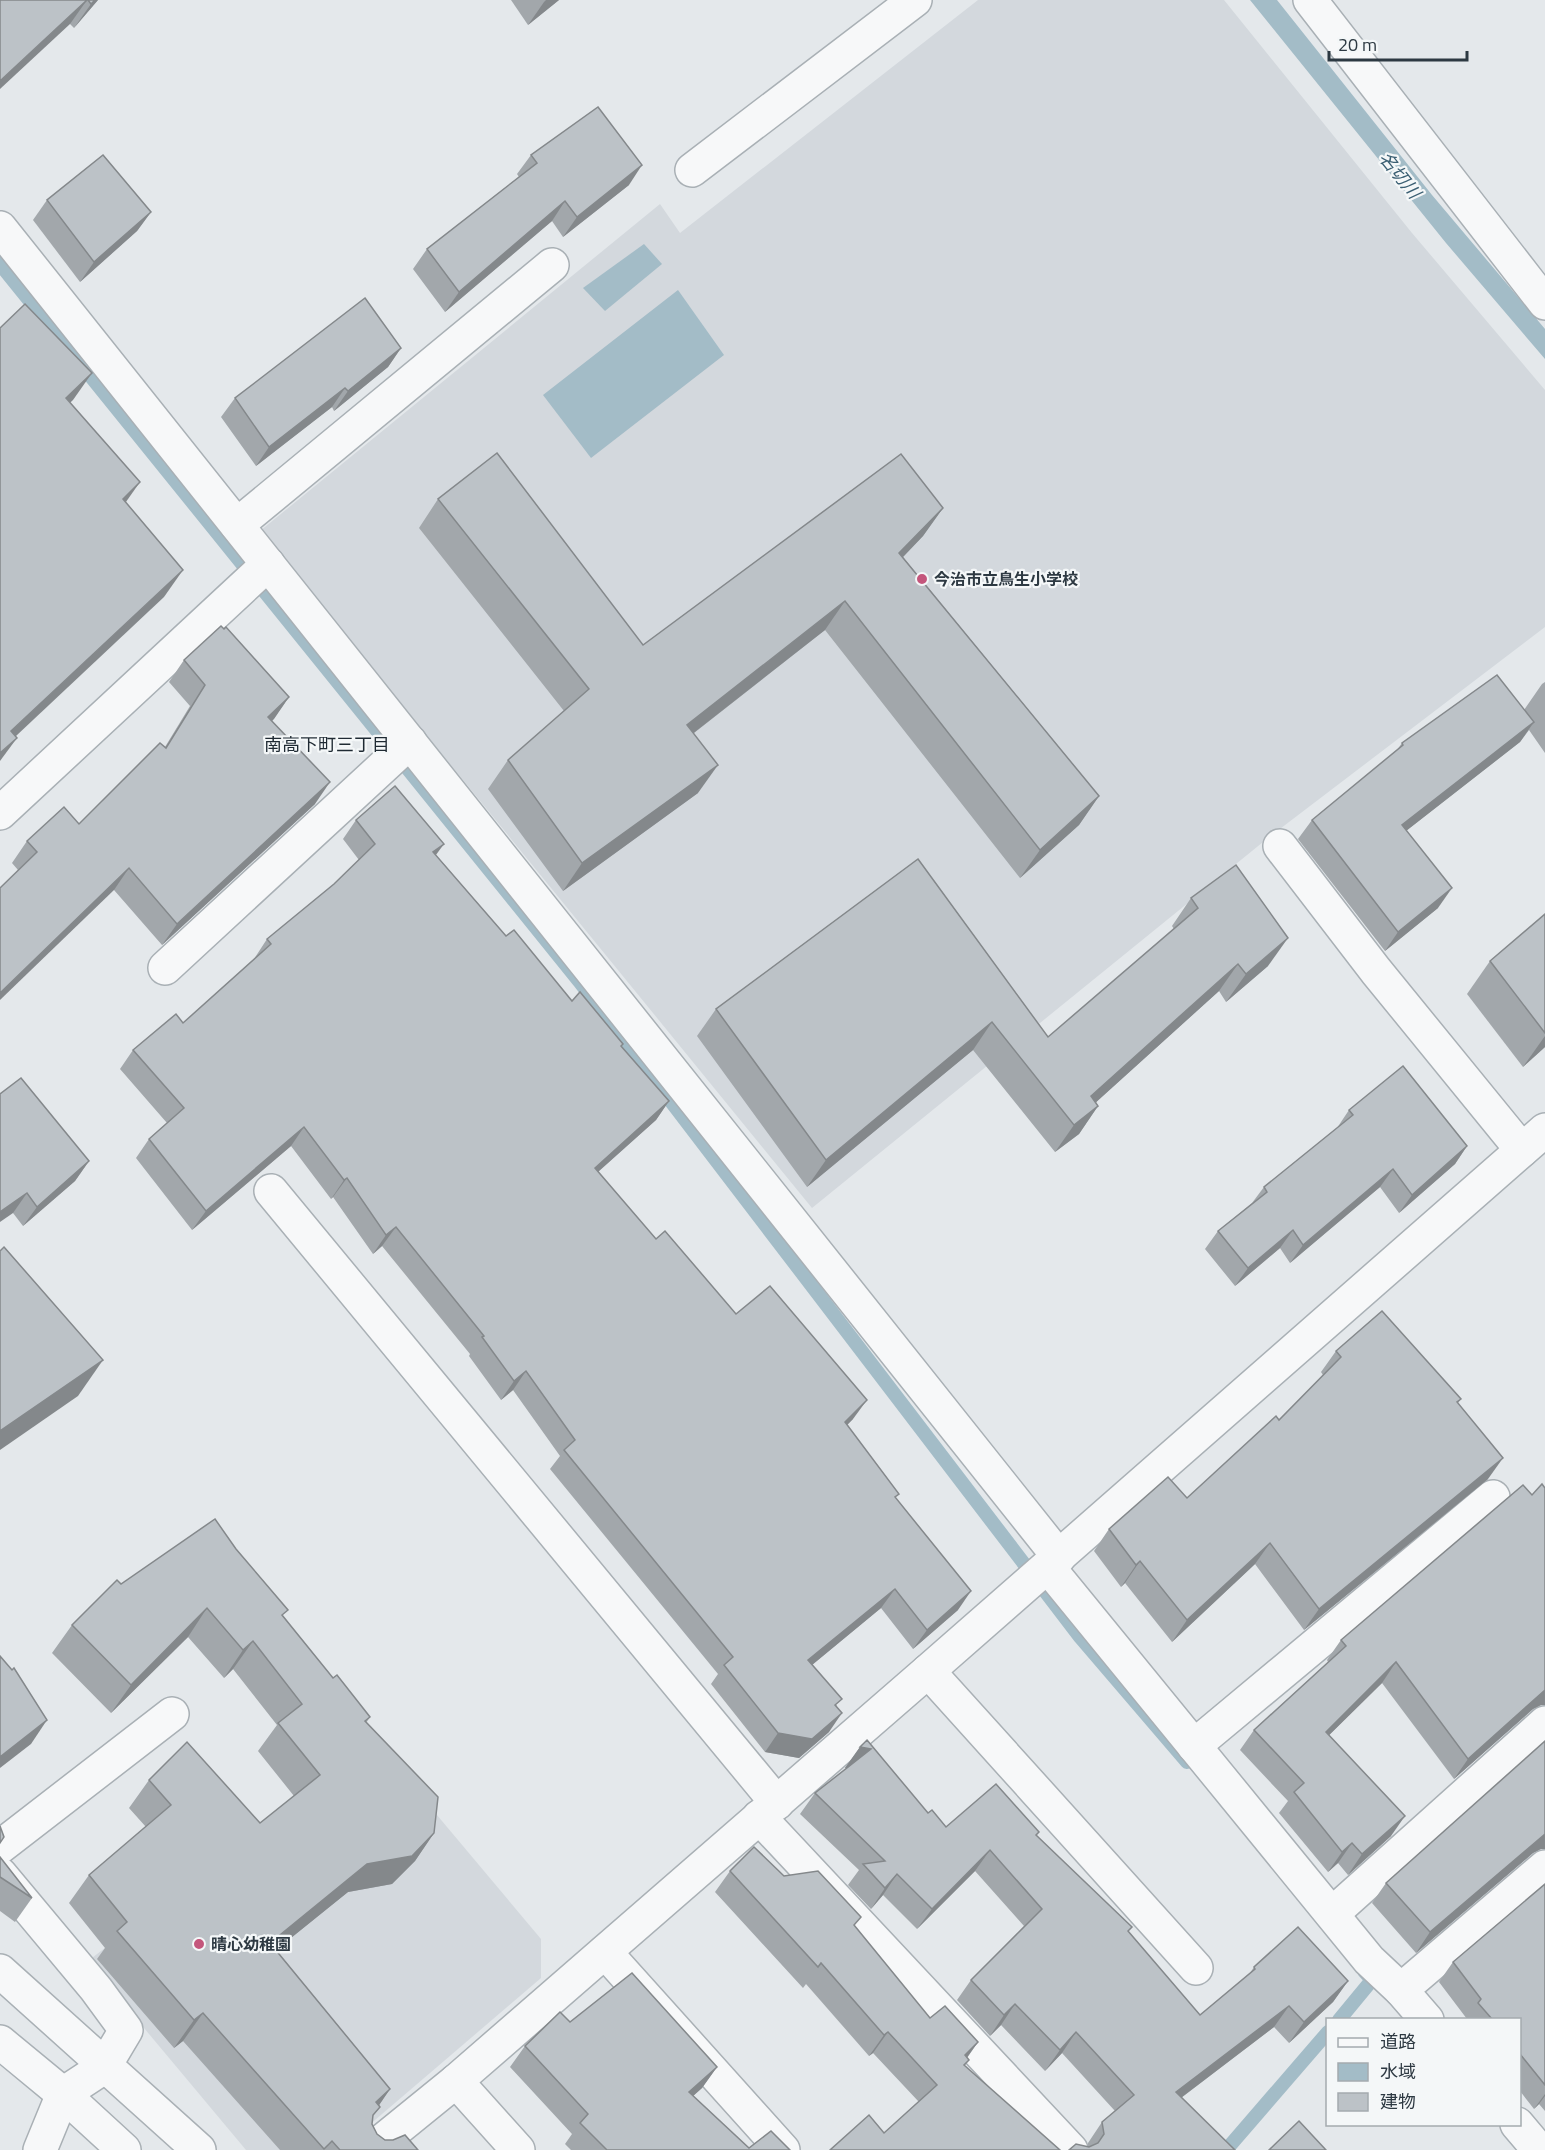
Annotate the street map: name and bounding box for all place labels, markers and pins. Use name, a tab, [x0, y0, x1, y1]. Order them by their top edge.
place label: 今治市立鳥生小学校	[934, 567, 1078, 591]
marker: 今治市立鳥生小学校	[915, 572, 929, 586]
place label: 晴心幼稚園	[211, 1932, 291, 1956]
marker: 晴心幼稚園	[192, 1937, 206, 1951]

